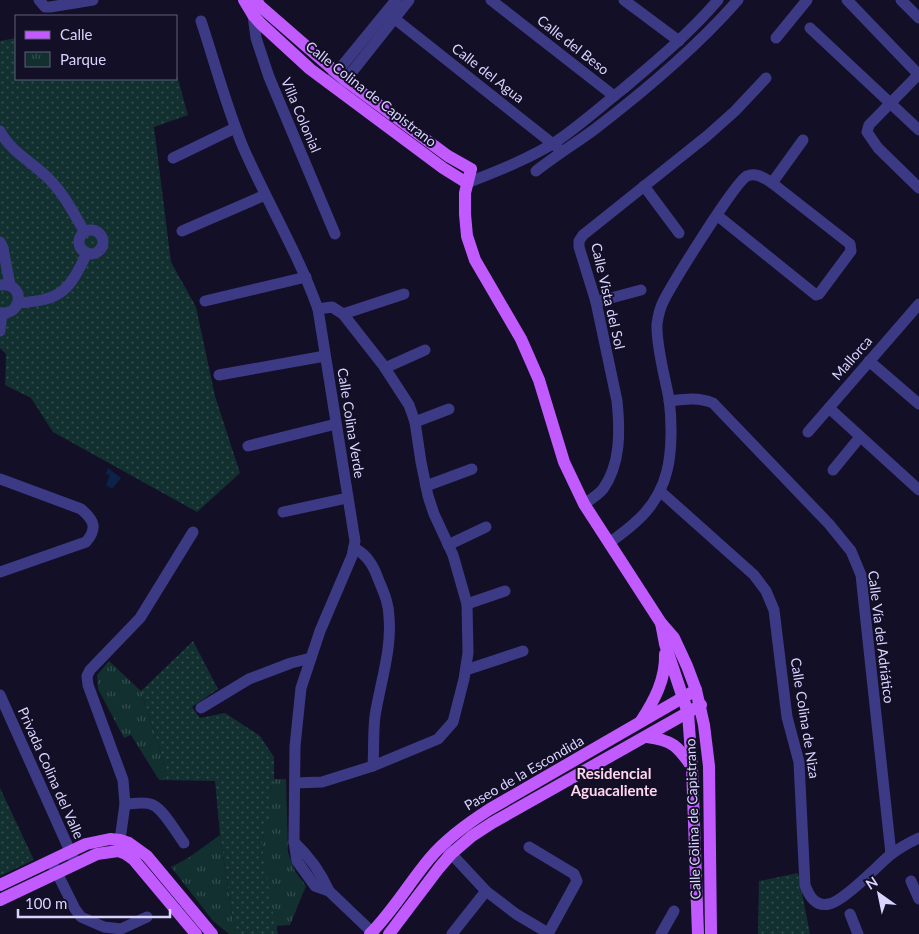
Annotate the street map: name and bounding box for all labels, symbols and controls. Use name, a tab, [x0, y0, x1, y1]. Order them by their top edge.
street label: Calle del Beso	[534, 11, 613, 78]
legend	[15, 15, 178, 80]
text: Calle	[60, 25, 93, 43]
street label: Calle Colina de Capistrano	[303, 37, 440, 150]
street label: Calle del Agua	[449, 39, 528, 106]
text: Parque	[60, 50, 106, 68]
street label: Villa Colonial	[278, 75, 325, 155]
street label: Calle Vista del Sol	[588, 241, 629, 351]
street label: Mallorca	[828, 332, 875, 383]
street label: Calle Colina Verde	[334, 367, 369, 479]
street label: Calle Vía del Adriático	[865, 570, 898, 704]
street label: Calle Colina de Niza	[788, 656, 823, 780]
street label: Privada Colina del Valle	[15, 704, 88, 841]
street label: Paseo de la Escondida	[461, 731, 587, 814]
street label: Calle Colina de Capistrano	[681, 738, 704, 900]
district label: Residencial Aguacaliente	[570, 764, 657, 799]
north arrow	[854, 869, 904, 919]
text: N	[862, 873, 881, 893]
scale bar	[18, 886, 170, 918]
text: 100 m	[25, 894, 67, 912]

